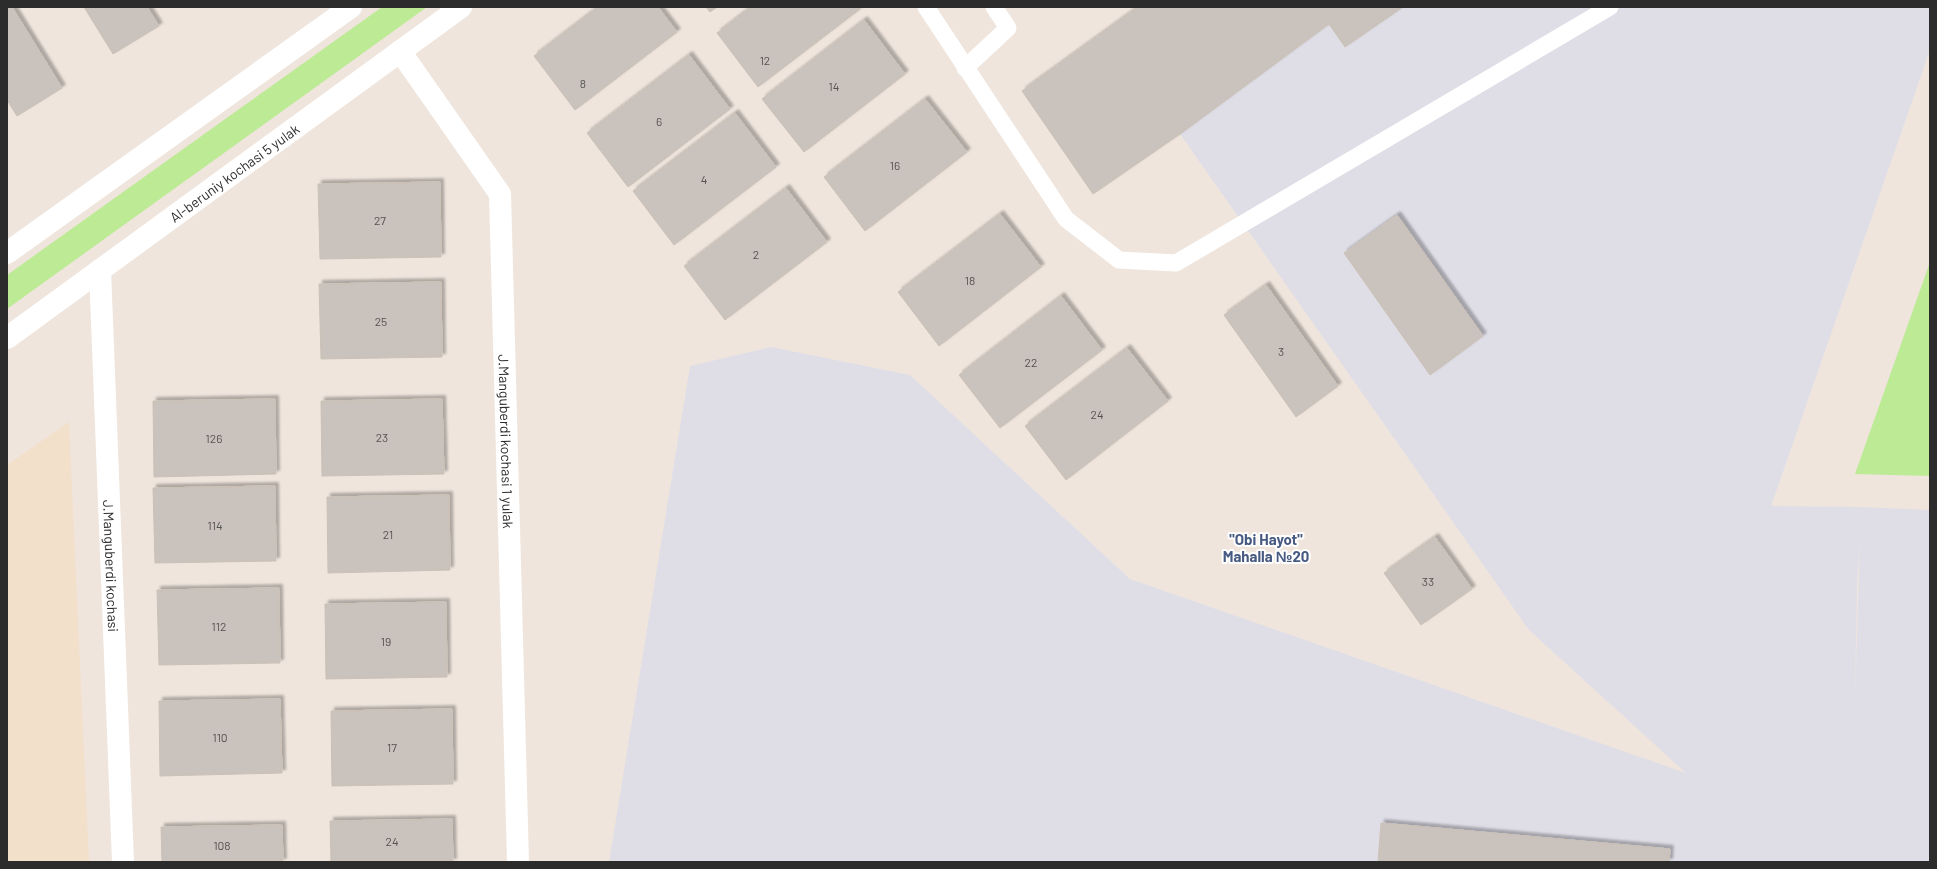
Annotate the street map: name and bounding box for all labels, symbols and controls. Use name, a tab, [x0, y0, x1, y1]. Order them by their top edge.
house number: 12	[760, 53, 770, 67]
house number: 8	[580, 76, 586, 90]
house number: 14	[829, 79, 839, 93]
house number: 6	[656, 114, 662, 128]
street label: Al-beruniy kochasi 5 yulak	[166, 120, 302, 225]
house number: 16	[890, 158, 900, 172]
house number: 4	[701, 172, 707, 186]
house number: 27	[374, 213, 386, 227]
house number: 2	[753, 247, 759, 261]
house number: 18	[965, 273, 975, 287]
house number: 25	[375, 314, 387, 328]
house number: 3	[1278, 344, 1284, 358]
street label: J.Manguberdi kochasi 1 yulak	[496, 354, 518, 529]
house number: 22	[1025, 355, 1037, 369]
house number: 24	[1090, 407, 1104, 421]
house number: 23	[376, 430, 388, 444]
house number: 126	[206, 431, 222, 445]
street label: J.Manguberdi kochasi	[100, 499, 123, 632]
house number: 114	[207, 518, 223, 532]
house number: 21	[383, 527, 393, 541]
district label: "Obi Hayot" Mahalla №20	[1223, 530, 1309, 565]
house number: 33	[1422, 574, 1434, 588]
house number: 112	[212, 619, 226, 633]
house number: 19	[381, 634, 391, 648]
house number: 110	[212, 730, 228, 744]
house number: 17	[387, 740, 397, 754]
house number: 24	[385, 834, 399, 848]
house number: 108	[213, 838, 231, 852]

